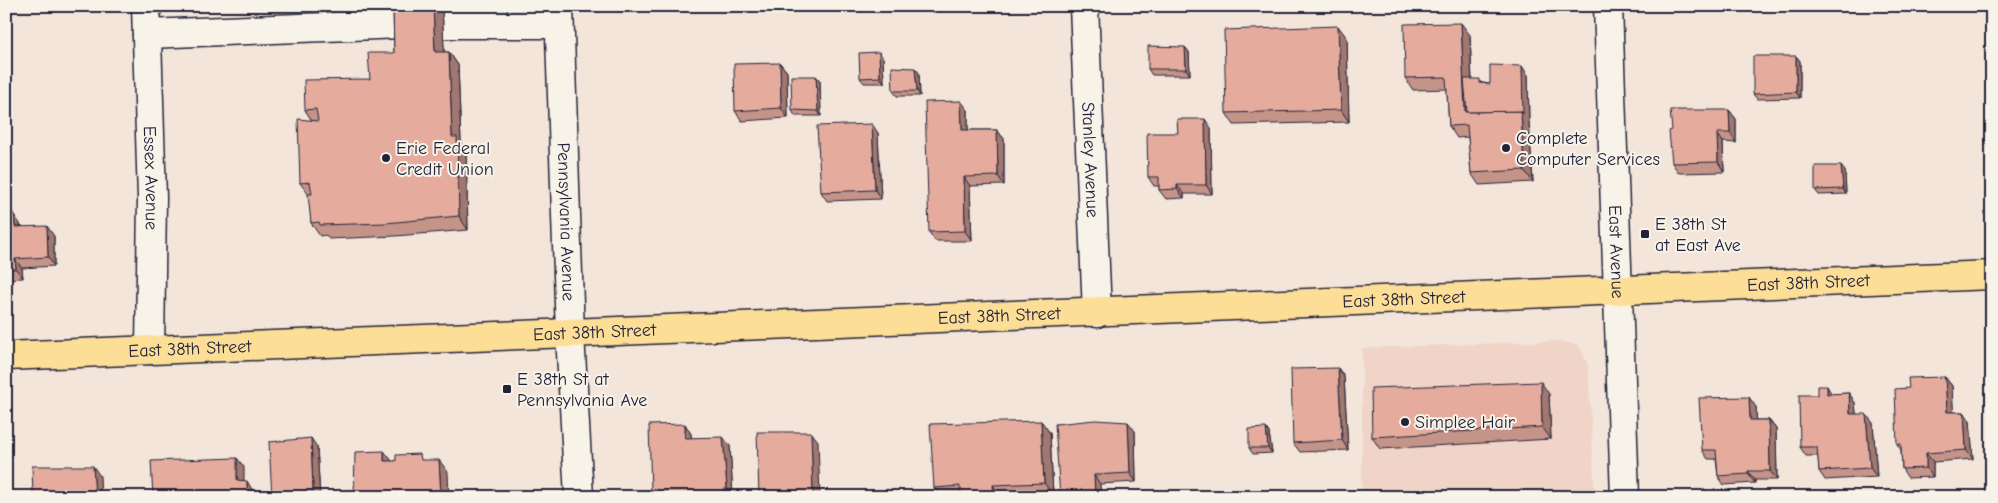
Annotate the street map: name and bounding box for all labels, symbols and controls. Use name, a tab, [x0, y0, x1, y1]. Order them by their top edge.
street label: Stanley Avenue	[1078, 102, 1103, 218]
street label: Essex Avenue	[139, 125, 163, 230]
place label: Complete Computer Services	[1516, 128, 1660, 170]
place label: Erie Federal Credit Union	[396, 138, 494, 180]
street label: Pennsylvania Avenue	[553, 142, 579, 301]
marker: Complete Computer Services	[1500, 142, 1512, 154]
marker: Erie Federal Credit Union	[380, 152, 392, 164]
street label: East Avenue	[1604, 205, 1629, 299]
place label: E 38th St at East Ave	[1655, 214, 1741, 256]
marker: E 38th St at East Ave	[1639, 228, 1651, 240]
street label: East 38th Street	[1747, 269, 1871, 295]
street label: East 38th Street	[1342, 286, 1467, 312]
street label: East 38th Street	[937, 302, 1062, 328]
street label: East 38th Street	[533, 319, 657, 345]
street label: East 38th Street	[128, 335, 253, 362]
place label: E 38th St at Pennsylvania Ave	[517, 369, 647, 411]
marker: E 38th St at Pennsylvania Ave	[501, 383, 513, 395]
place label: Simplee Hair	[1415, 412, 1516, 433]
marker: Simplee Hair	[1399, 416, 1411, 428]

